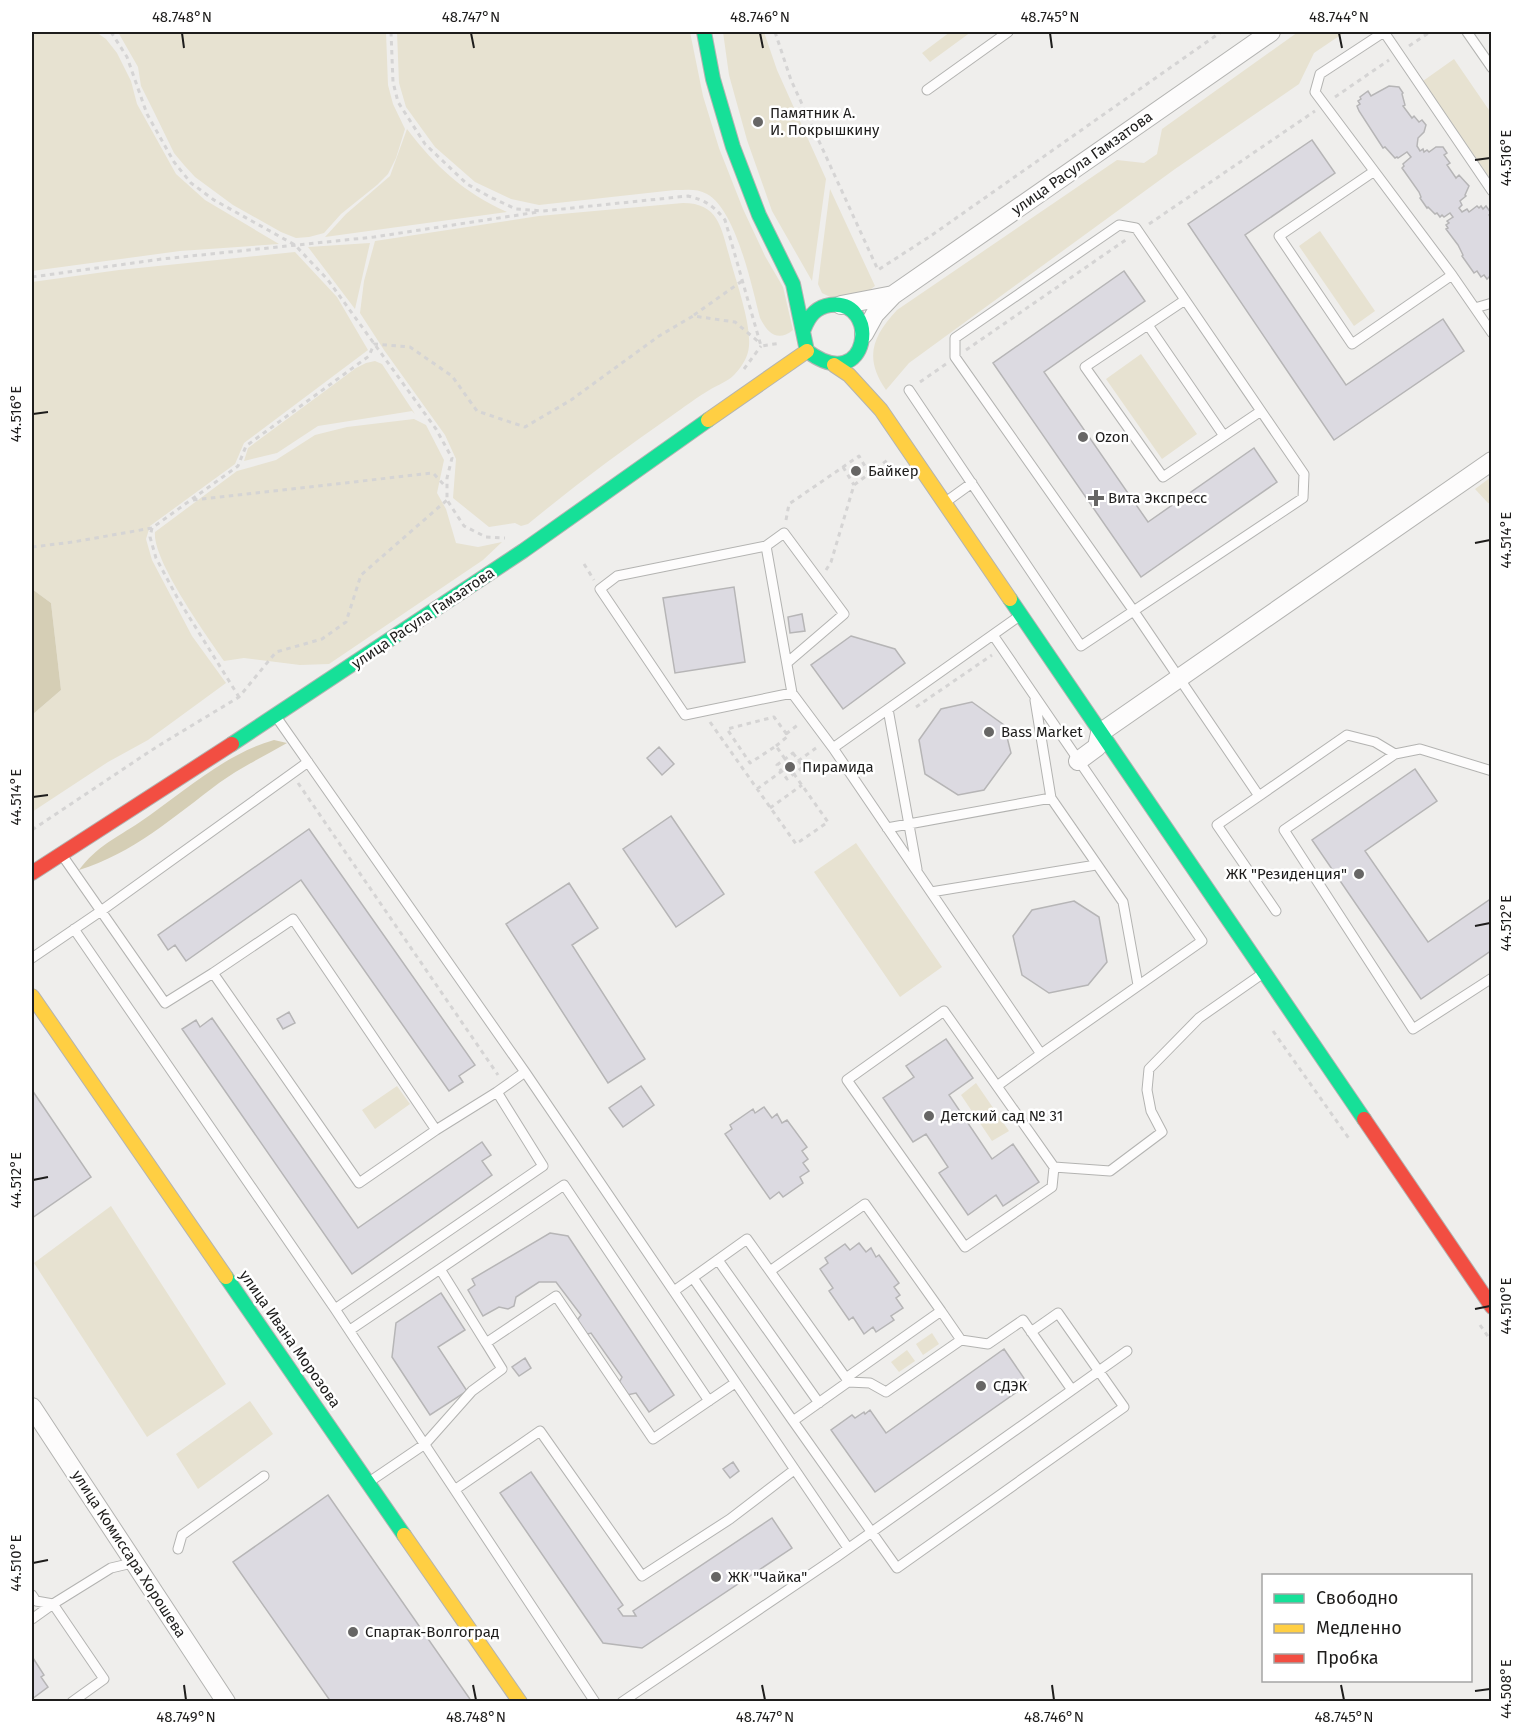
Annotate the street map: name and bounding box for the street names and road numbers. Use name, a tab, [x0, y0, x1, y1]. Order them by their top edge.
street label: улица Расула Гамзатова	[1008, 107, 1156, 219]
street label: улица Расула Гамзатова	[348, 564, 498, 672]
street label: улица Ивана Морозова	[236, 1267, 344, 1411]
street label: улица Комиссара Хорошева	[68, 1467, 190, 1641]

